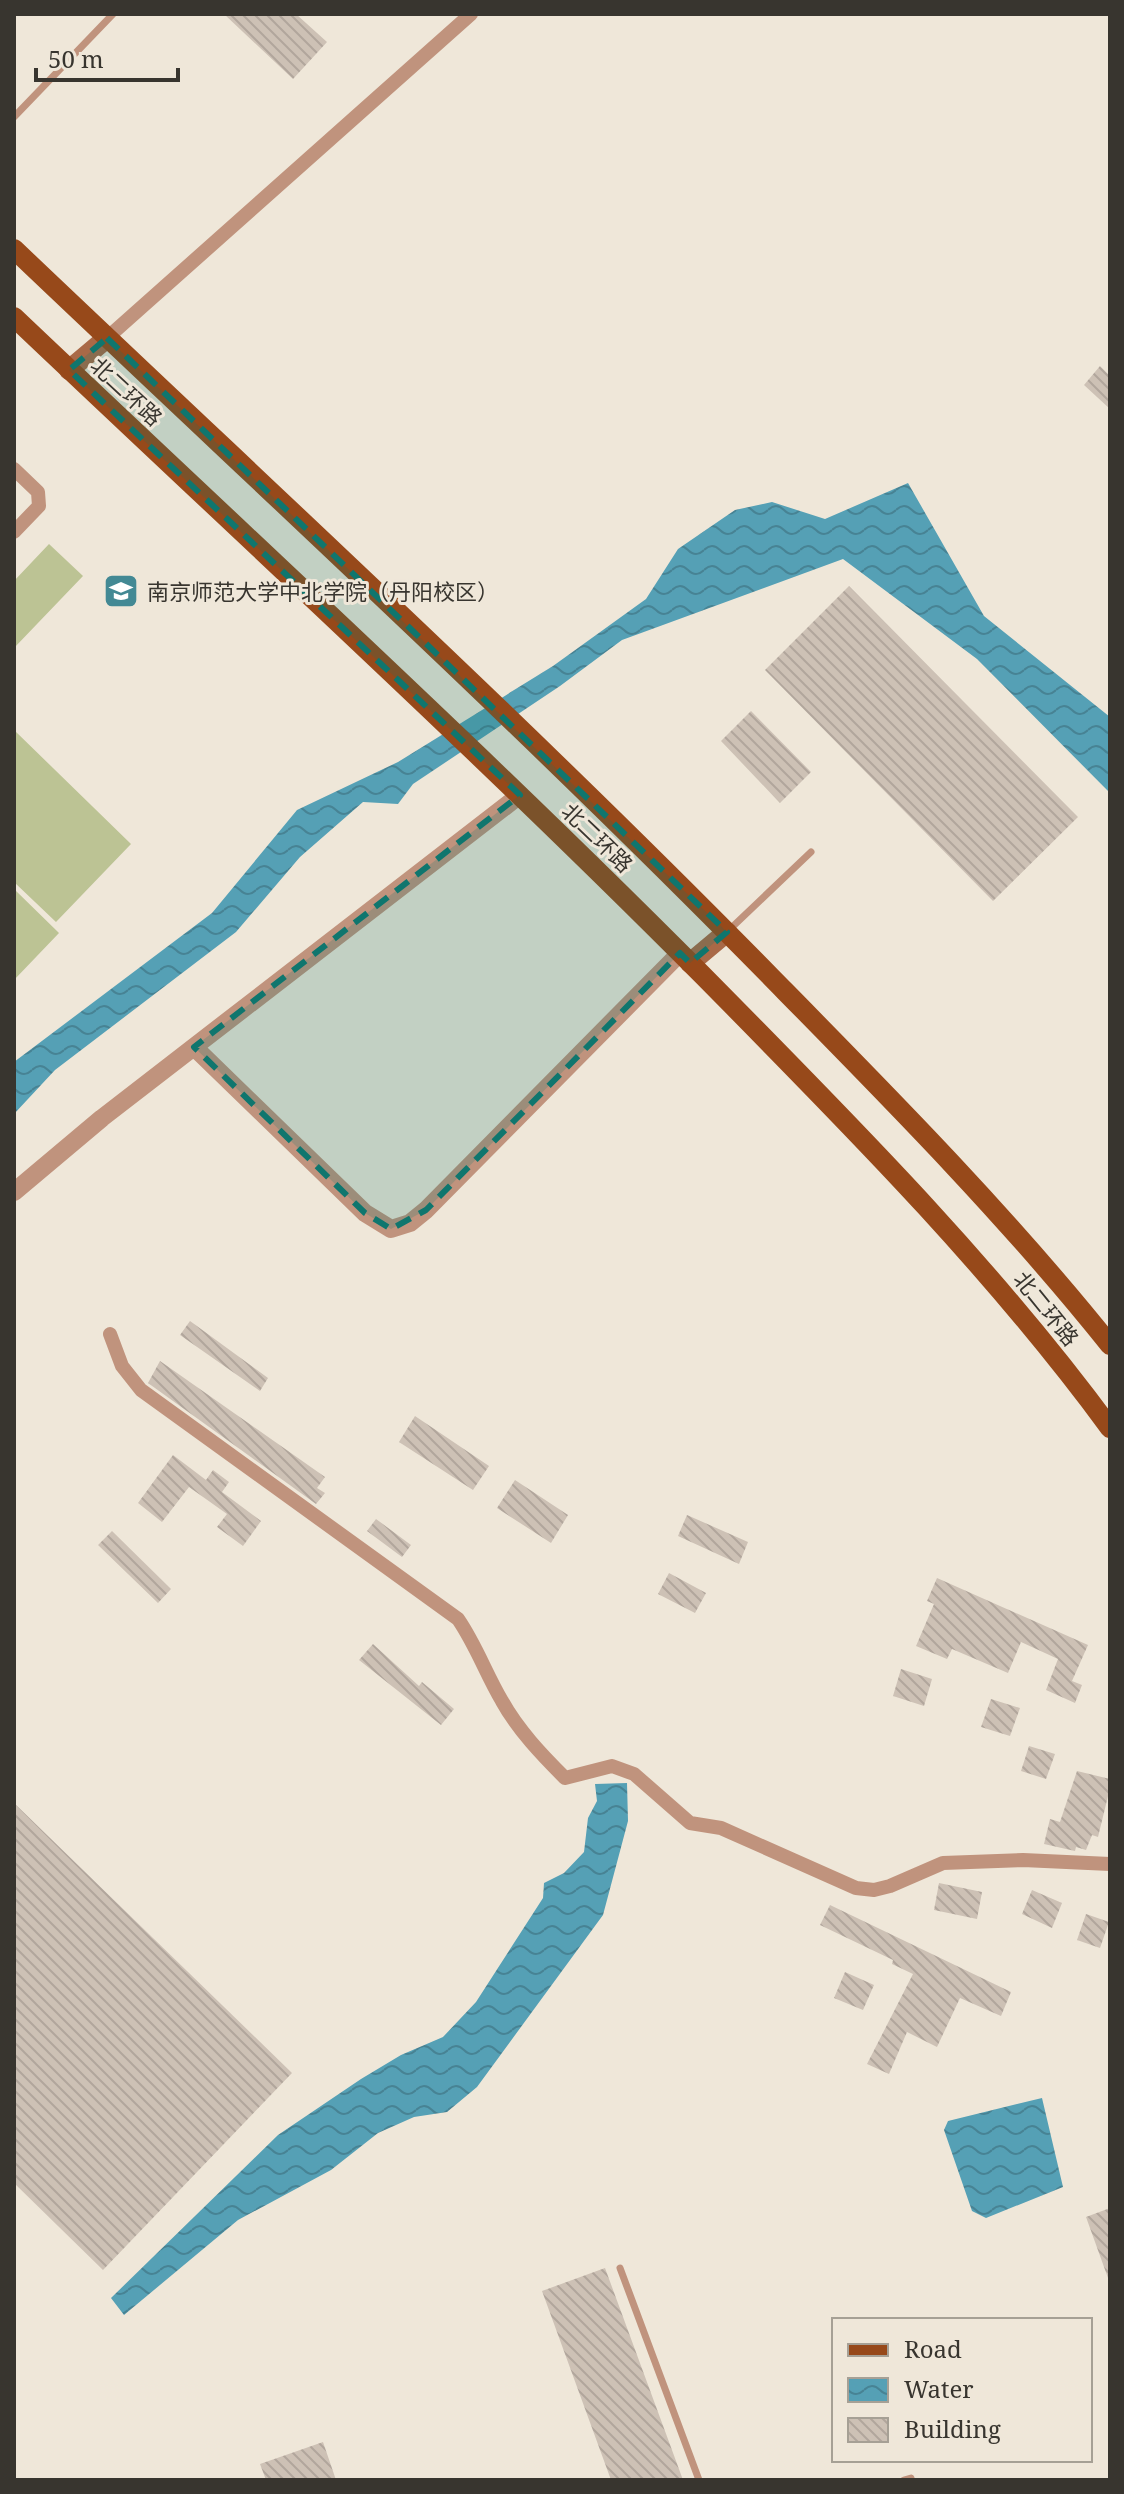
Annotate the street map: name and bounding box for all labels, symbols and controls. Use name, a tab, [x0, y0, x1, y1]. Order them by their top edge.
scale bar	[36, 32, 178, 82]
text: 50 m	[48, 42, 104, 75]
street label: 北二环路	[85, 350, 169, 432]
school or university icon: 南京师范大学中北学院（丹阳校区）	[102, 572, 140, 610]
place label: 南京师范大学中北学院（丹阳校区）	[147, 576, 499, 606]
street label: 北二环路	[556, 796, 640, 878]
street label: 北二环路	[1008, 1264, 1086, 1352]
legend	[832, 2318, 1092, 2462]
text: Road	[904, 2332, 962, 2365]
text: Water	[904, 2372, 974, 2405]
text: Building	[904, 2412, 1001, 2445]

